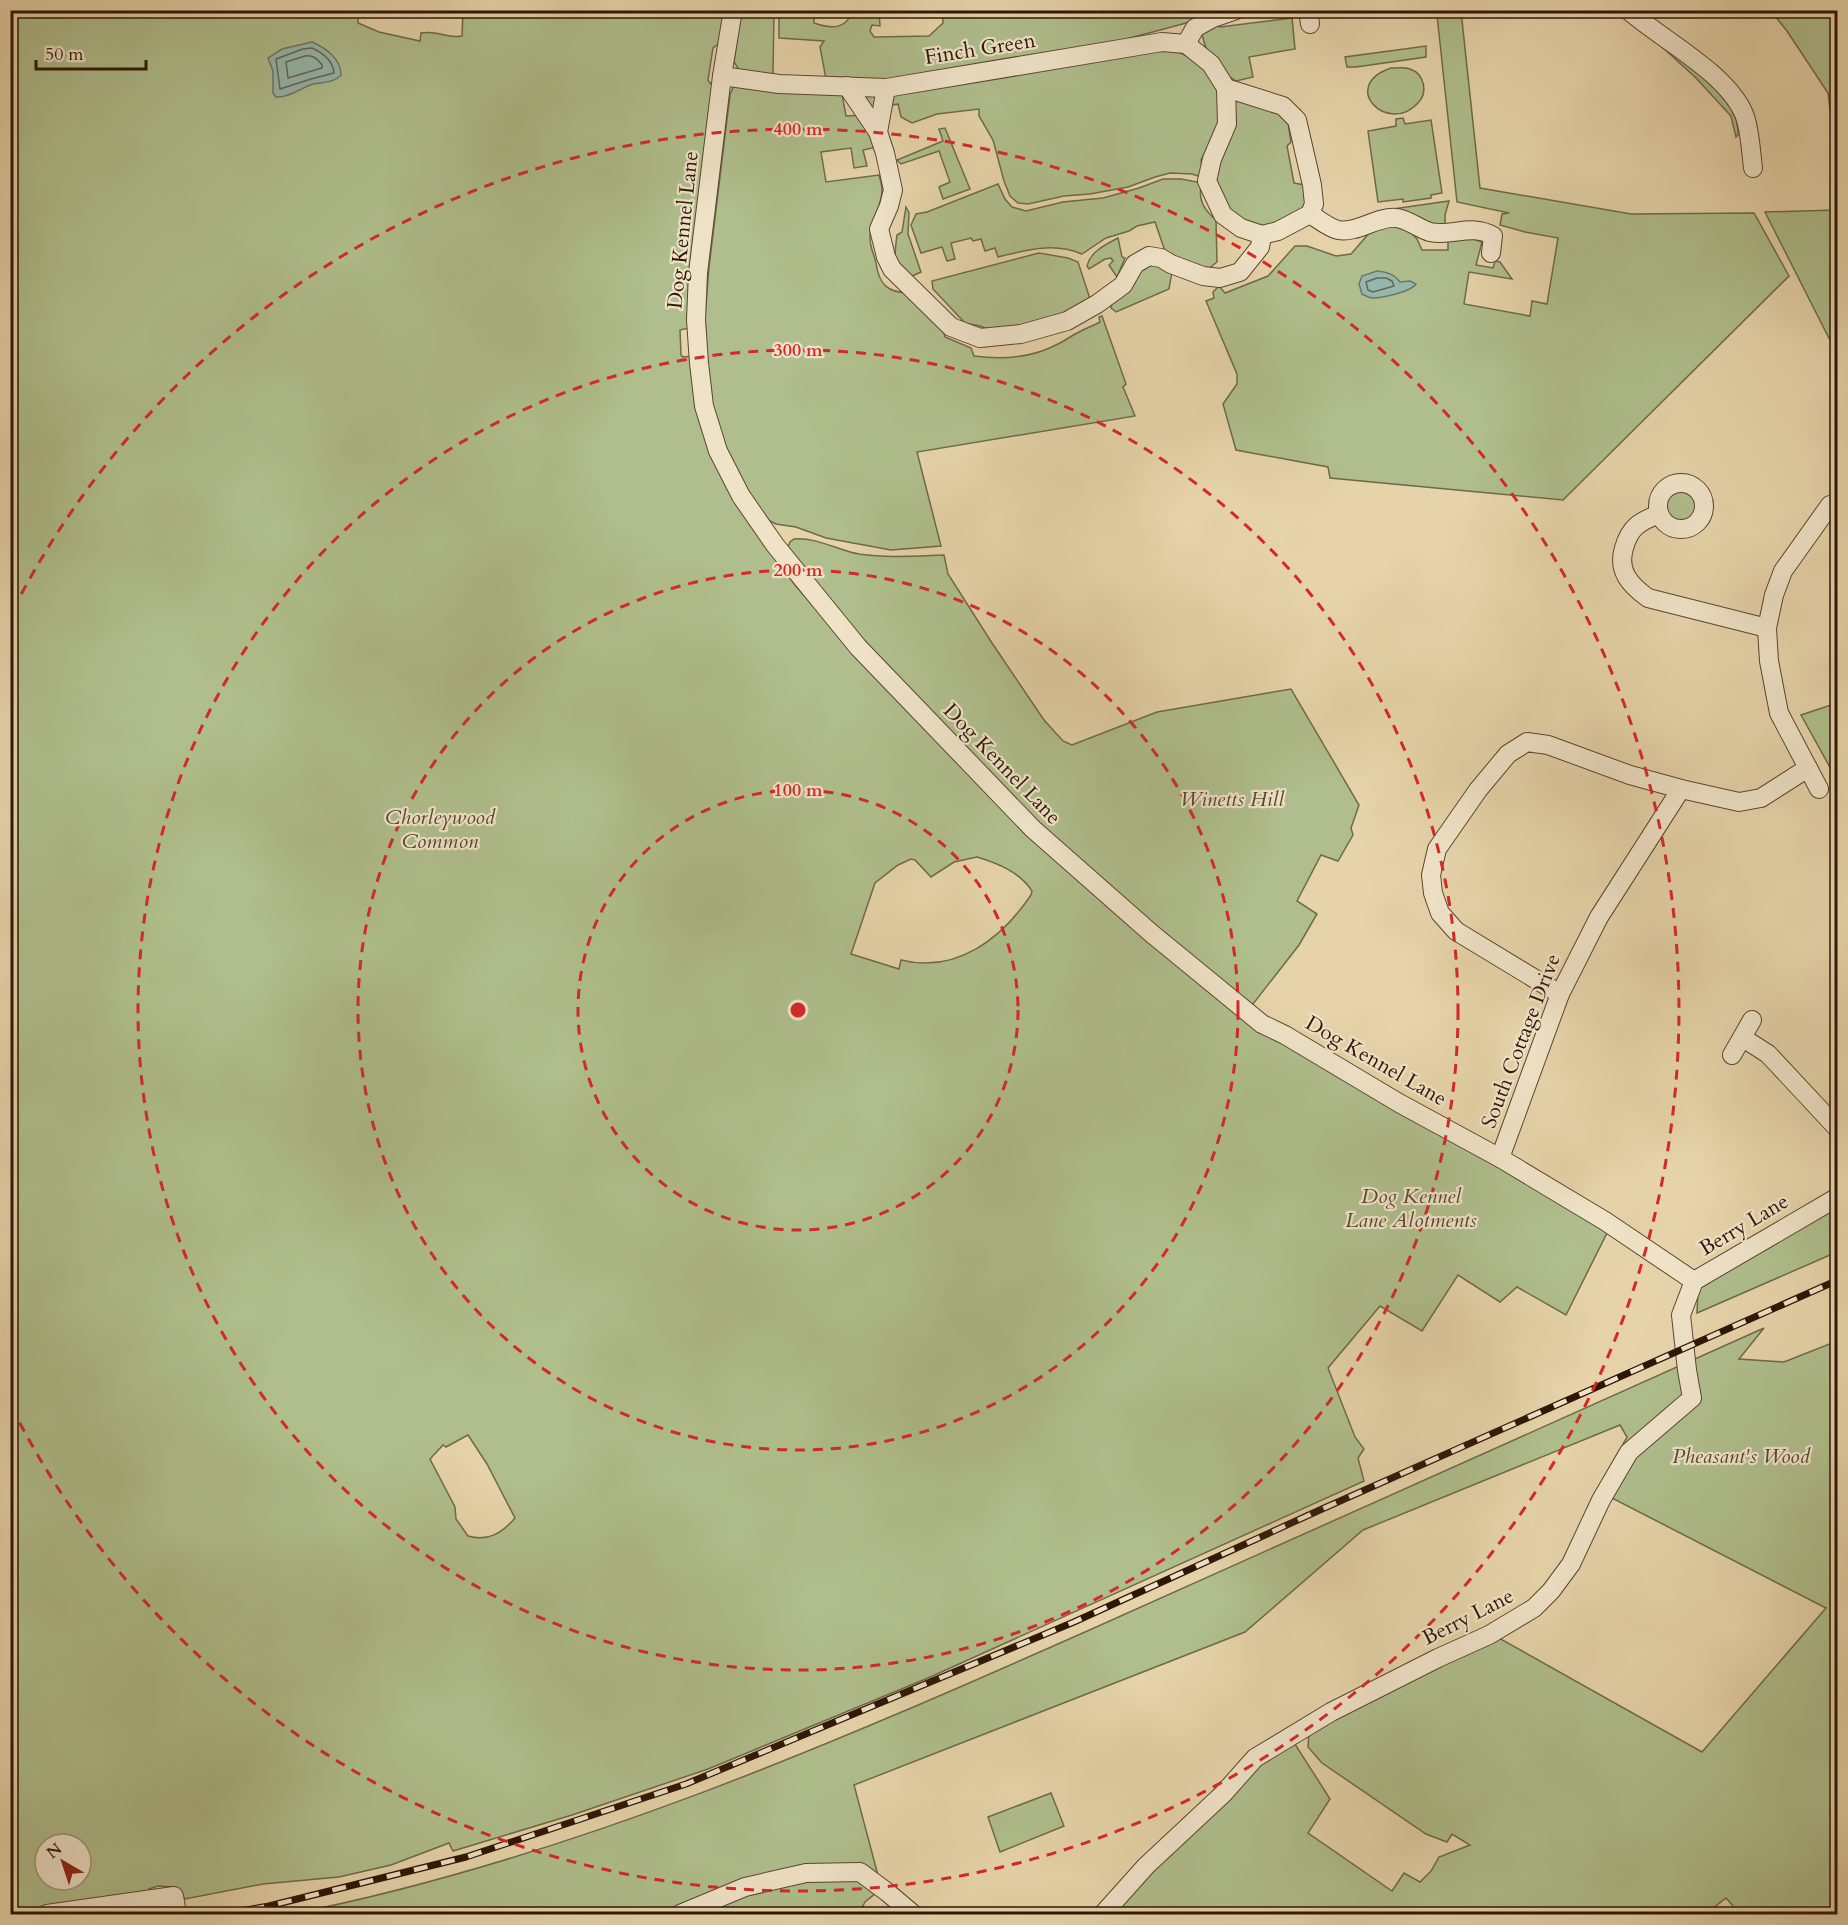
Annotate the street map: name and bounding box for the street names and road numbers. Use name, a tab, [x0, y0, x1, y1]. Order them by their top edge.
street label: Finch Green	[922, 26, 1038, 72]
street label: Dog Kennel Lane	[660, 150, 706, 310]
street label: Dog Kennel Lane	[936, 697, 1068, 831]
street label: South Cottage Drive	[1474, 950, 1568, 1132]
street label: Dog Kennel Lane	[1300, 1009, 1452, 1113]
street label: Berry Lane	[1694, 1187, 1794, 1263]
street label: Berry Lane	[1417, 1582, 1519, 1652]

